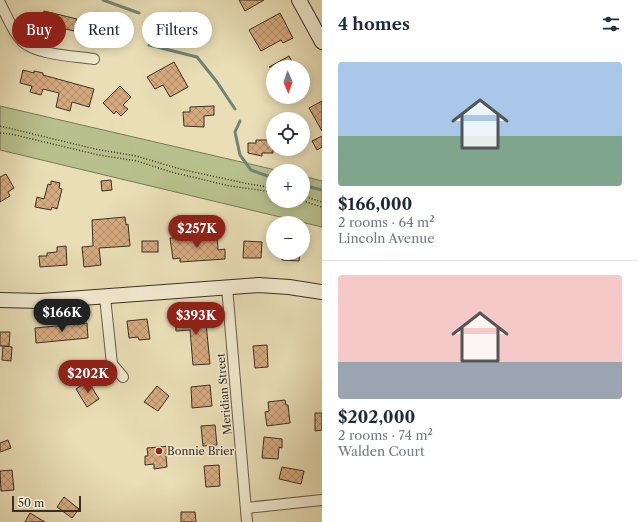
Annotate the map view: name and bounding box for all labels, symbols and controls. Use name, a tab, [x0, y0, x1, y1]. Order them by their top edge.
chip: Buy	[12, 12, 66, 48]
chip: Rent	[74, 12, 134, 48]
chip: Filters	[142, 12, 212, 48]
icon: filters	[600, 13, 622, 35]
text: 4 homes	[338, 14, 410, 34]
north arrow	[266, 60, 310, 104]
map controls	[266, 60, 310, 260]
icon: home	[444, 88, 516, 160]
button: locate	[266, 112, 310, 156]
button: +	[266, 164, 310, 208]
text: $166,000	[338, 194, 412, 214]
text: 2 rooms · 64 m²	[338, 214, 435, 230]
pin: $257K	[169, 215, 225, 249]
button: −	[266, 216, 310, 260]
text: $257K	[177, 220, 217, 236]
text: Lincoln Avenue	[338, 230, 435, 246]
pin: $166K	[34, 299, 90, 333]
icon: home	[444, 301, 516, 373]
pin: $393K	[168, 302, 224, 336]
text: $166K	[42, 304, 82, 320]
text: $393K	[176, 307, 216, 323]
street label: Meridian Street	[213, 353, 235, 435]
pin: $202K	[60, 360, 116, 394]
text: $202K	[67, 365, 109, 381]
text: $202,000	[338, 407, 415, 427]
text: 2 rooms · 74 m²	[338, 427, 433, 443]
text: Walden Court	[338, 443, 425, 459]
place label: Bonnie Brier	[167, 444, 234, 458]
marker: Bonnie Brier	[154, 446, 164, 456]
scale bar	[12, 494, 81, 513]
text: 50 m	[18, 496, 44, 510]

